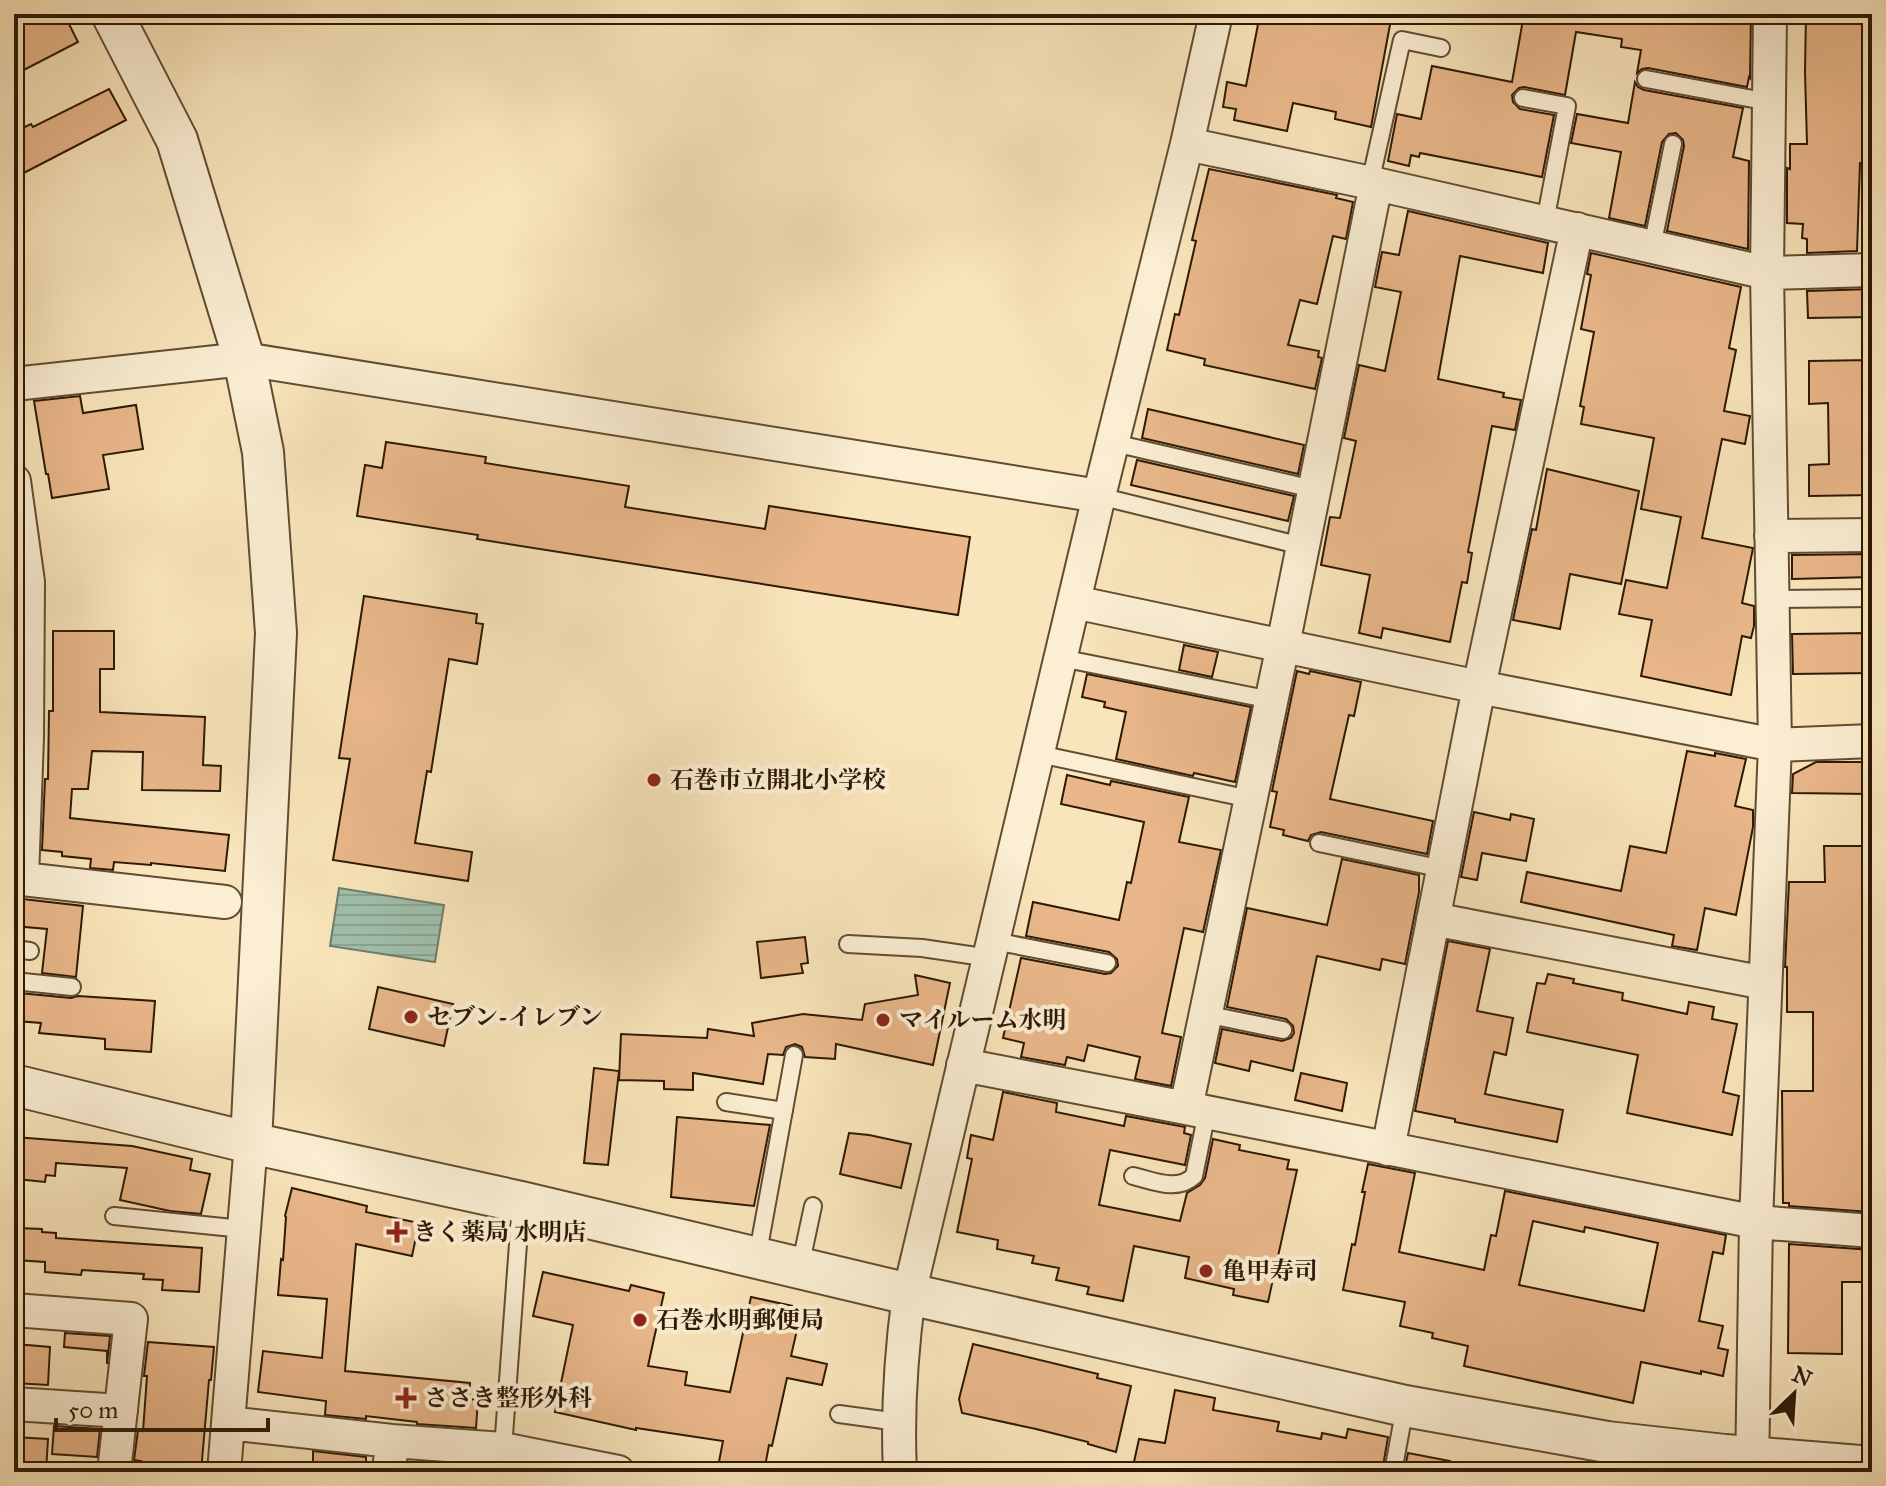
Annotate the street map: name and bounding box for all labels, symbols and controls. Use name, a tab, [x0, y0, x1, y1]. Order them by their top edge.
place label: 石巻市立開北小学校	[670, 765, 886, 795]
marker: 石巻市立開北小学校	[645, 771, 663, 789]
place label: セブン-イレブン	[427, 1002, 603, 1032]
place label: マイルーム水明	[899, 1005, 1067, 1035]
marker: セブン-イレブン	[402, 1008, 420, 1026]
marker: マイルーム水明	[874, 1011, 892, 1029]
place label: きく薬局 水明店	[413, 1217, 586, 1247]
marker: きく薬局 水明店	[388, 1223, 406, 1241]
place label: 亀甲寿司	[1222, 1256, 1318, 1286]
marker: 亀甲寿司	[1197, 1262, 1215, 1280]
place label: 石巻水明郵便局	[656, 1305, 824, 1335]
marker: 石巻水明郵便局	[631, 1311, 649, 1329]
north arrow	[1754, 1354, 1834, 1434]
text: N	[1788, 1360, 1817, 1393]
scale bar	[56, 1382, 268, 1432]
place label: ささき整形外科	[424, 1383, 592, 1413]
marker: ささき整形外科	[395, 1387, 417, 1409]
text: 50 m	[68, 1395, 118, 1425]

